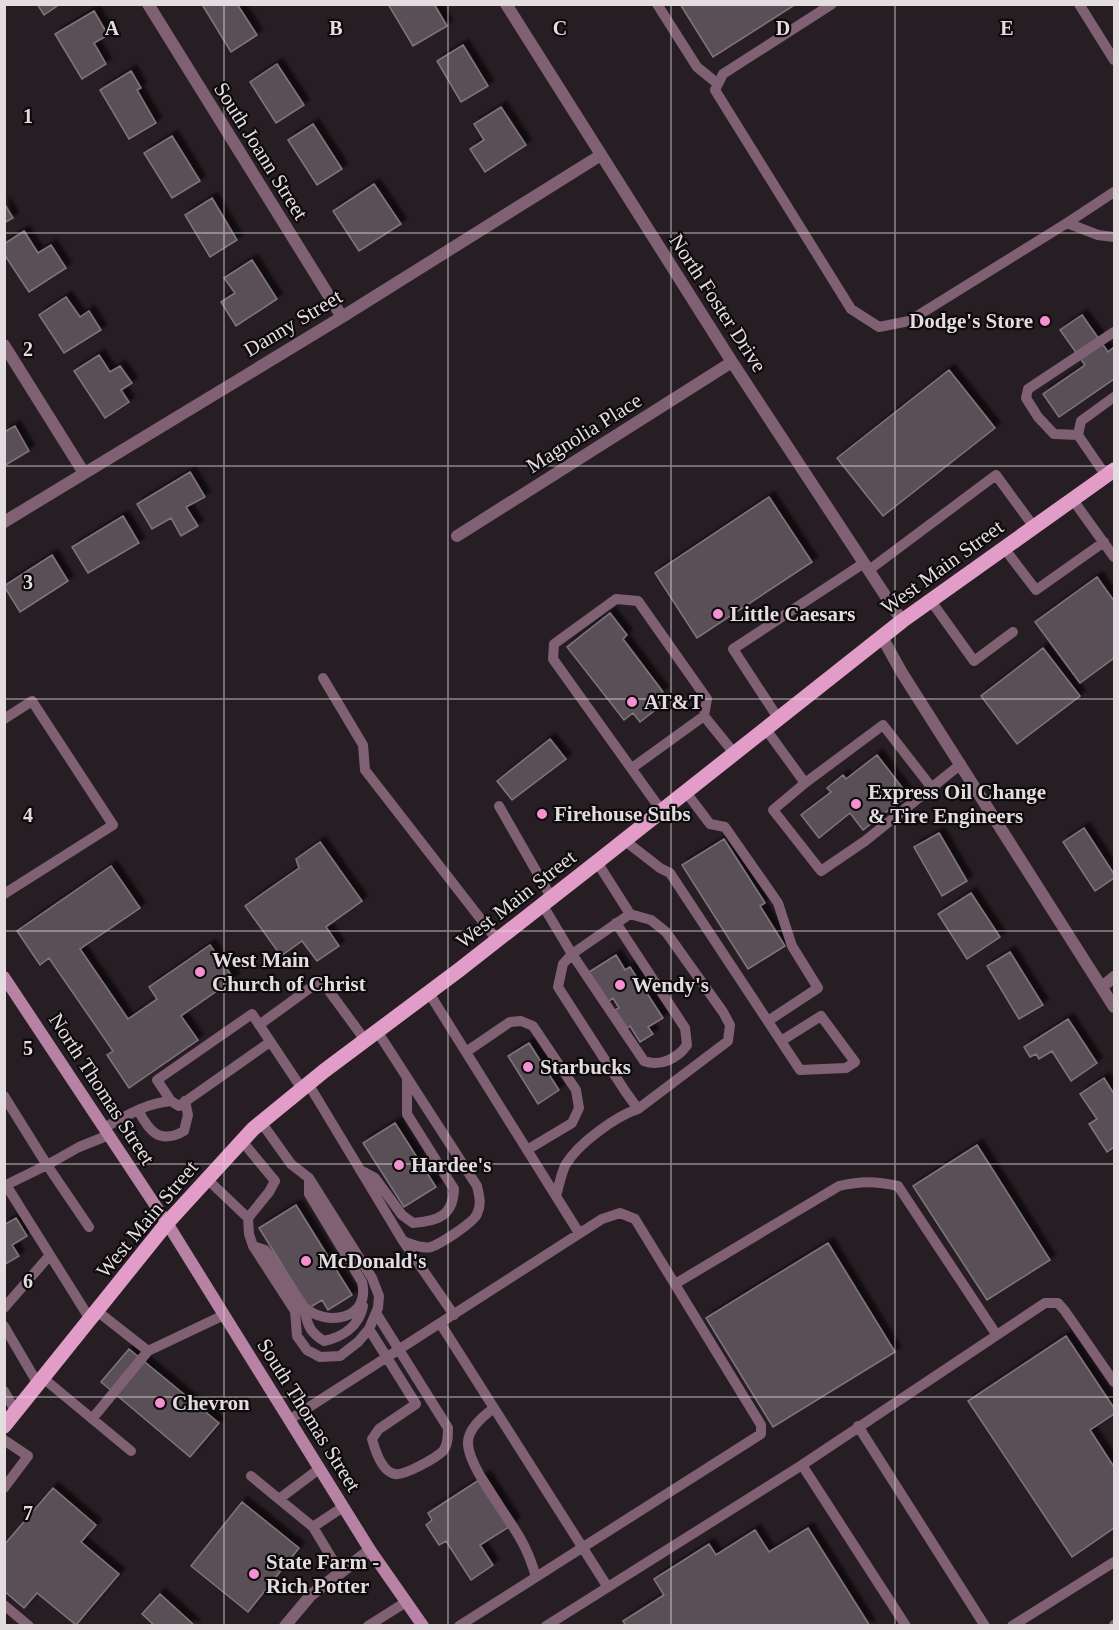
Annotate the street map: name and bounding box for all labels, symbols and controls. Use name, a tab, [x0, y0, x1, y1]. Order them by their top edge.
text: A	[105, 17, 120, 39]
text: B	[329, 17, 343, 39]
text: C	[553, 17, 567, 39]
text: D	[776, 17, 790, 39]
text: E	[1000, 17, 1014, 39]
street label: South Joann Street	[209, 78, 313, 224]
text: 1	[23, 105, 33, 127]
street label: North Foster Drive	[664, 229, 772, 377]
street label: Danny Street	[240, 284, 347, 362]
place label: Dodge's Store	[909, 309, 1033, 333]
marker: Dodge's Store	[1038, 314, 1052, 328]
text: 2	[23, 338, 33, 360]
street label: Magnolia Place	[522, 388, 646, 478]
street label: West Main Street	[876, 514, 1008, 619]
text: 3	[23, 571, 33, 593]
place label: Little Caesars	[730, 602, 855, 626]
marker: Little Caesars	[711, 607, 725, 621]
place label: AT&T	[644, 690, 703, 714]
marker: AT&T	[625, 695, 639, 709]
place label: Express Oil Change & Tire Engineers	[868, 780, 1046, 828]
marker: Express Oil Change & Tire Engineers	[849, 797, 863, 811]
place label: Firehouse Subs	[554, 802, 691, 826]
text: 4	[23, 804, 33, 826]
marker: Firehouse Subs	[535, 807, 549, 821]
street label: West Main Street	[451, 845, 581, 953]
place label: West Main Church of Christ	[212, 948, 366, 996]
marker: West Main Church of Christ	[193, 965, 207, 979]
place label: Wendy's	[632, 973, 709, 997]
marker: Wendy's	[613, 978, 627, 992]
street label: North Thomas Street	[44, 1009, 160, 1169]
text: 5	[23, 1037, 33, 1059]
place label: Starbucks	[540, 1055, 631, 1079]
marker: Starbucks	[521, 1060, 535, 1074]
place label: Hardee's	[411, 1153, 491, 1177]
street label: West Main Street	[91, 1156, 203, 1282]
marker: Hardee's	[392, 1158, 406, 1172]
place label: McDonald's	[318, 1249, 427, 1273]
marker: McDonald's	[299, 1254, 313, 1268]
text: 6	[23, 1270, 33, 1292]
street label: South Thomas Street	[252, 1334, 366, 1496]
place label: Chevron	[172, 1391, 250, 1415]
marker: Chevron	[153, 1396, 167, 1410]
text: 7	[23, 1502, 33, 1524]
place label: State Farm - Rich Potter	[266, 1550, 379, 1598]
marker: State Farm - Rich Potter	[247, 1567, 261, 1581]

